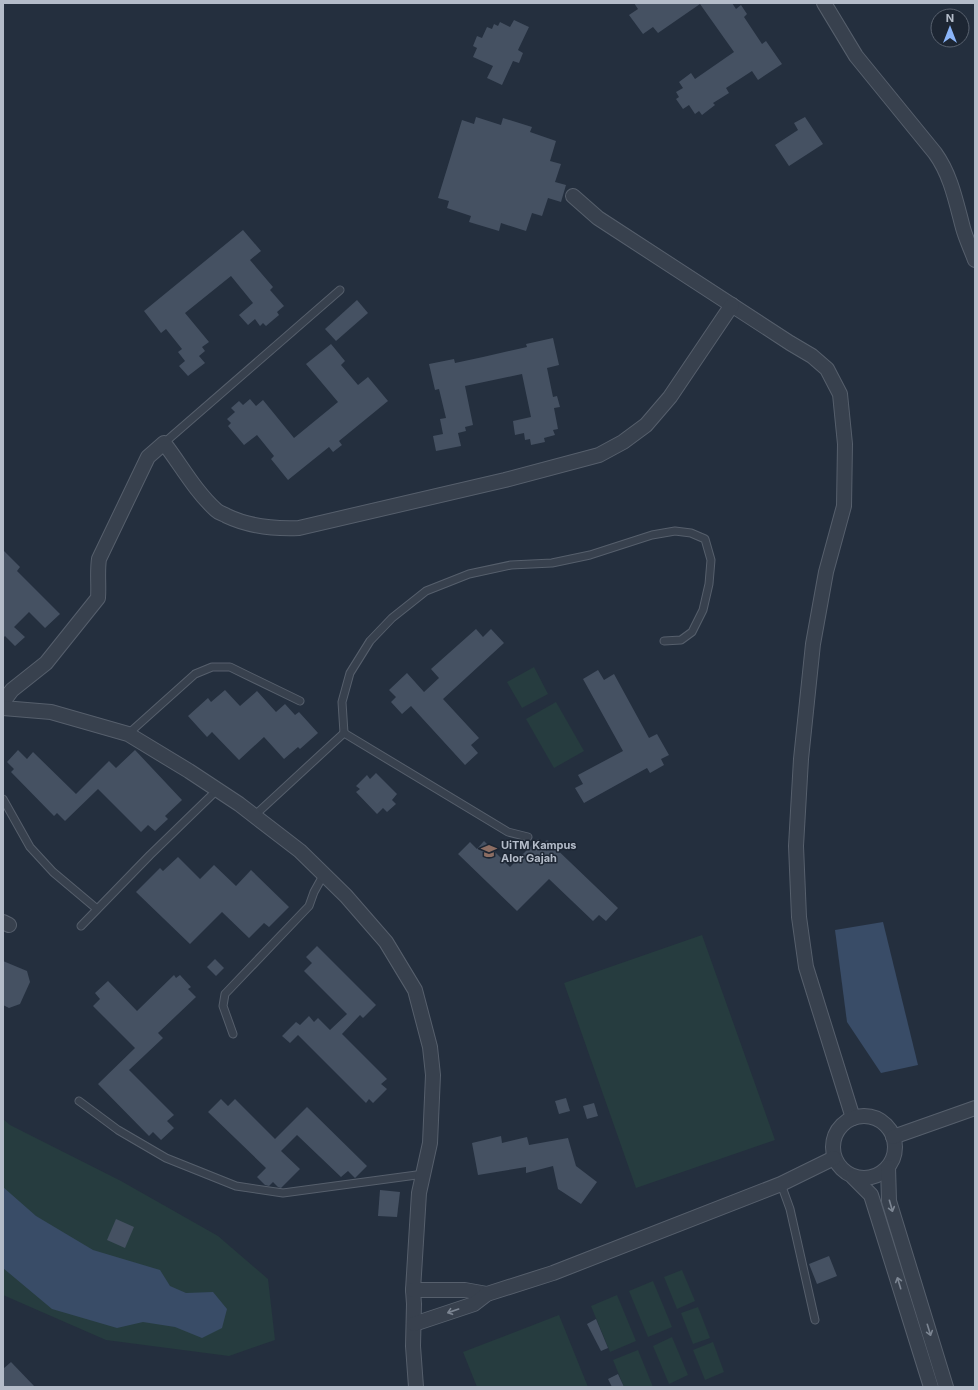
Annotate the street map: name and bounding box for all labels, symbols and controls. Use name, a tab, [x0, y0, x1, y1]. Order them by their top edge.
north arrow	[930, 8, 970, 48]
text: N	[946, 11, 954, 25]
place label: UiTM Kampus Alor Gajah	[501, 838, 577, 865]
school or university icon: UiTM Kampus Alor Gajah	[480, 842, 498, 860]
one-way arrow	[888, 1199, 895, 1212]
one-way arrow	[895, 1276, 902, 1289]
one-way arrow	[446, 1308, 459, 1315]
one-way arrow	[926, 1324, 933, 1337]

